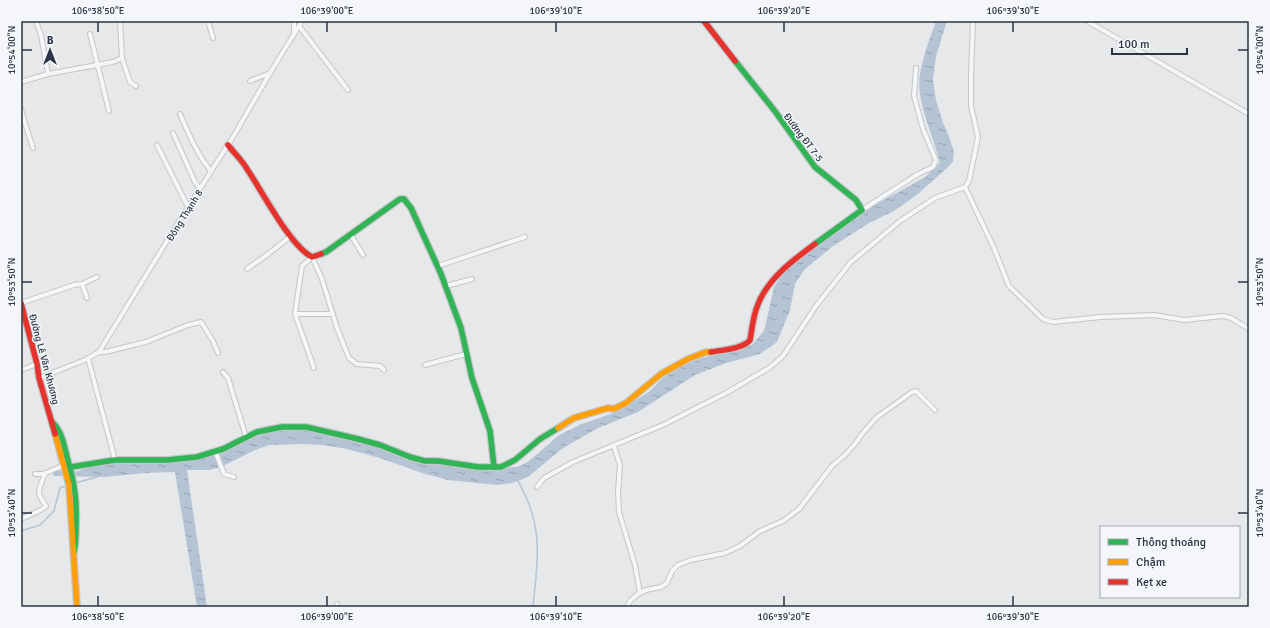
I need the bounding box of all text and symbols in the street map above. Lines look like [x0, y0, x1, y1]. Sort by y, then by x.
text: 106°38'50"E [71, 5, 125, 17]
text: 106°39'00"E [300, 5, 354, 17]
text: 106°39'10"E [529, 5, 583, 17]
text: 106°39'20"E [757, 5, 811, 17]
text: 106°39'30"E [986, 5, 1040, 17]
text: 10°54'00"N [6, 26, 18, 74]
text: 10°54'00"N [1254, 26, 1266, 74]
north arrow [30, 30, 70, 70]
scale bar [1112, 30, 1187, 56]
text: B [47, 34, 54, 47]
text: 100 m [1118, 37, 1150, 52]
street label: Đường ĐT 7-5 [781, 111, 825, 164]
street label: Đông Thạnh 8 [164, 187, 205, 244]
text: 10°53'50"N [6, 258, 18, 306]
text: 10°53'50"N [1254, 258, 1266, 306]
street label: Đường Lê Văn Khương [26, 313, 62, 406]
text: 10°53'40"N [6, 489, 18, 537]
text: 10°53'40"N [1254, 489, 1266, 537]
legend [1100, 526, 1240, 598]
text: Thông thoáng [1136, 535, 1206, 550]
text: Chậm [1136, 555, 1165, 570]
text: Kẹt xe [1136, 575, 1167, 590]
text: 106°38'50"E [71, 611, 125, 623]
text: 106°39'00"E [300, 611, 354, 623]
text: 106°39'10"E [529, 611, 583, 623]
text: 106°39'20"E [757, 611, 811, 623]
text: 106°39'30"E [986, 611, 1040, 623]

